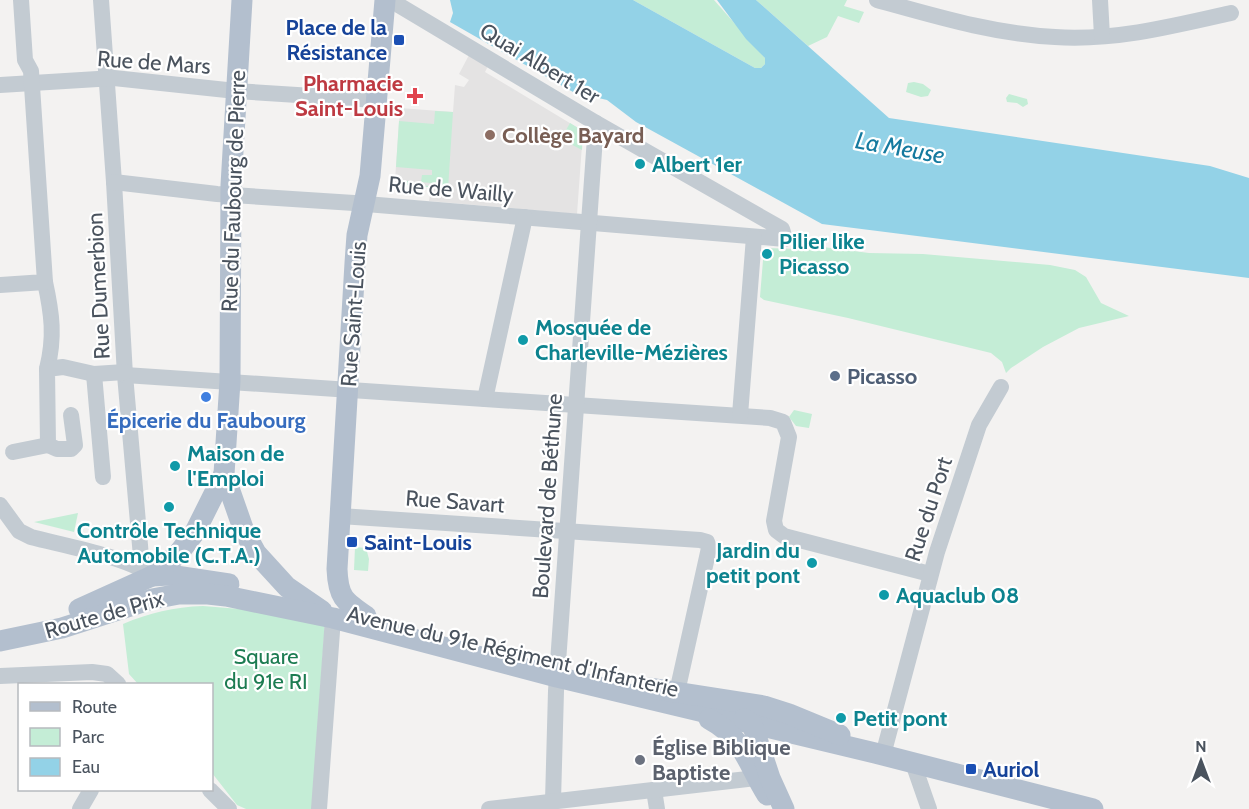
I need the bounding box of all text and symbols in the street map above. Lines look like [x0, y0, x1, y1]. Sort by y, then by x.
place label: Place de la Résistance [285, 14, 387, 66]
street label: Quai Albert 1er [475, 17, 605, 110]
marker: Place de la Résistance [392, 33, 406, 47]
street label: Rue de Mars [96, 45, 212, 80]
street label: Rue du Faubourg de Pierre [216, 70, 251, 312]
place label: Pharmacie Saint-Louis [295, 70, 403, 122]
marker: Pharmacie Saint-Louis [408, 89, 422, 103]
place label: Collège Bayard [502, 122, 644, 149]
water label: La Meuse [853, 125, 947, 170]
marker: Collège Bayard [483, 128, 497, 142]
place label: Albert 1er [652, 151, 742, 178]
marker: Albert 1er [633, 157, 647, 171]
street label: Rue de Wailly [387, 171, 515, 208]
street label: Rue Dumerbion [81, 212, 116, 360]
place label: Pilier like Picasso [779, 228, 864, 280]
street label: Rue Saint-Louis [335, 240, 372, 388]
marker: Pilier like Picasso [760, 247, 774, 261]
place label: Mosquée de Charleville-Mézières [535, 314, 728, 366]
marker: Mosquée de Charleville-Mézières [516, 333, 530, 347]
place label: Picasso [847, 363, 917, 390]
marker: Picasso [828, 369, 842, 383]
marker: Épicerie du Faubourg [199, 390, 213, 404]
street label: Boulevard de Béthune [527, 393, 568, 599]
place label: Épicerie du Faubourg [106, 407, 306, 434]
place label: Maison de l'Emploi [187, 440, 284, 492]
street label: Rue du Port [899, 453, 958, 565]
marker: Maison de l'Emploi [168, 459, 182, 473]
street label: Rue Savart [404, 485, 506, 518]
marker: Contrôle Technique Automobile (C.T.A.) [162, 500, 176, 514]
place label: Contrôle Technique Automobile (C.T.A.) [77, 517, 261, 569]
place label: Saint-Louis [364, 529, 472, 556]
marker: Saint-Louis [345, 535, 359, 549]
place label: Jardin du petit pont [706, 537, 800, 589]
marker: Jardin du petit pont [805, 556, 819, 570]
place label: Aquaclub 08 [896, 582, 1019, 609]
street label: Route de Prix [41, 584, 167, 644]
marker: Aquaclub 08 [877, 588, 891, 602]
street label: Avenue du 91e Régiment d'Infanterie [344, 600, 681, 703]
park label: Square du 91e RI [224, 643, 308, 695]
legend [18, 683, 213, 791]
text: Route [72, 696, 117, 718]
place label: Petit pont [853, 705, 948, 732]
marker: Petit pont [834, 711, 848, 725]
text: Parc [72, 726, 104, 748]
north arrow [1171, 731, 1231, 791]
place label: Église Biblique Baptiste [652, 734, 791, 786]
text: N [1195, 737, 1207, 756]
marker: Église Biblique Baptiste [633, 753, 647, 767]
text: Eau [72, 756, 100, 778]
place label: Auriol [983, 756, 1040, 783]
marker: Auriol [964, 762, 978, 776]

